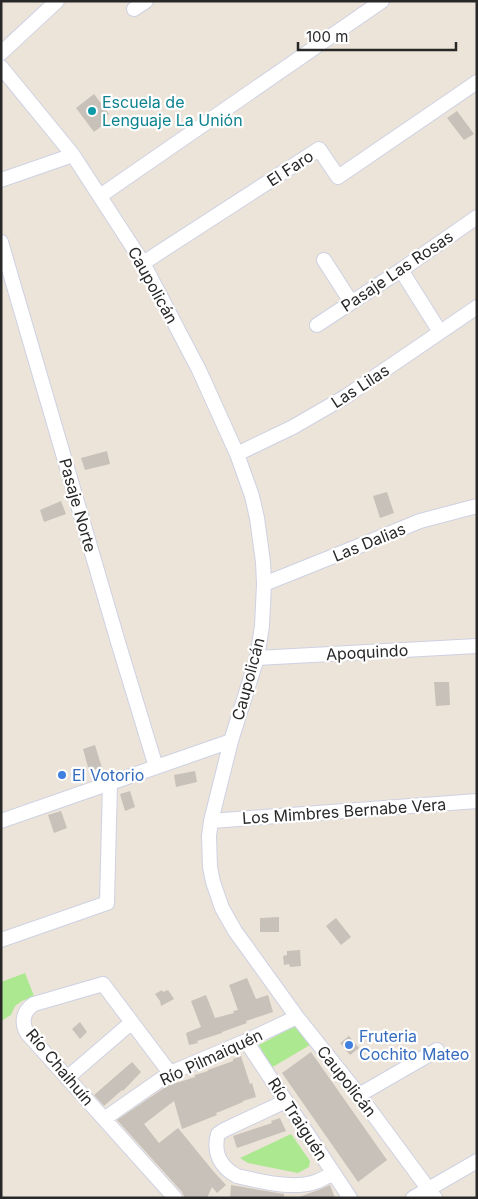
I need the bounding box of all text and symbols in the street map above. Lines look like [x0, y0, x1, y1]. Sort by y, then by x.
scale bar [298, 20, 456, 52]
text: 100 m [306, 27, 348, 46]
place label: Escuela de Lenguaje La Unión [102, 92, 243, 130]
marker: Escuela de Lenguaje La Unión [86, 105, 98, 117]
street label: El Faro [263, 146, 317, 190]
street label: Pasaje Las Rosas [337, 226, 457, 316]
street label: Caupolicán [124, 243, 182, 327]
street label: Las Lilas [327, 360, 393, 412]
street label: Pasaje Norte [55, 456, 101, 554]
street label: Las Dalias [330, 518, 408, 566]
street label: Caupolicán [227, 635, 269, 723]
street label: Apoquindo [325, 640, 409, 664]
place label: El Votorio [72, 765, 144, 785]
marker: El Votorio [56, 769, 68, 781]
street label: Los Mimbres Bernabe Vera [241, 794, 447, 828]
street label: Río Chaihuín [22, 1024, 98, 1110]
street label: Río Pilmaiquén [156, 1024, 266, 1090]
place label: Fruteria Cochito Mateo [359, 1026, 469, 1064]
marker: Fruteria Cochito Mateo [343, 1039, 355, 1051]
street label: Caupolicán [313, 1041, 381, 1121]
street label: Río Traiguén [264, 1074, 332, 1164]

